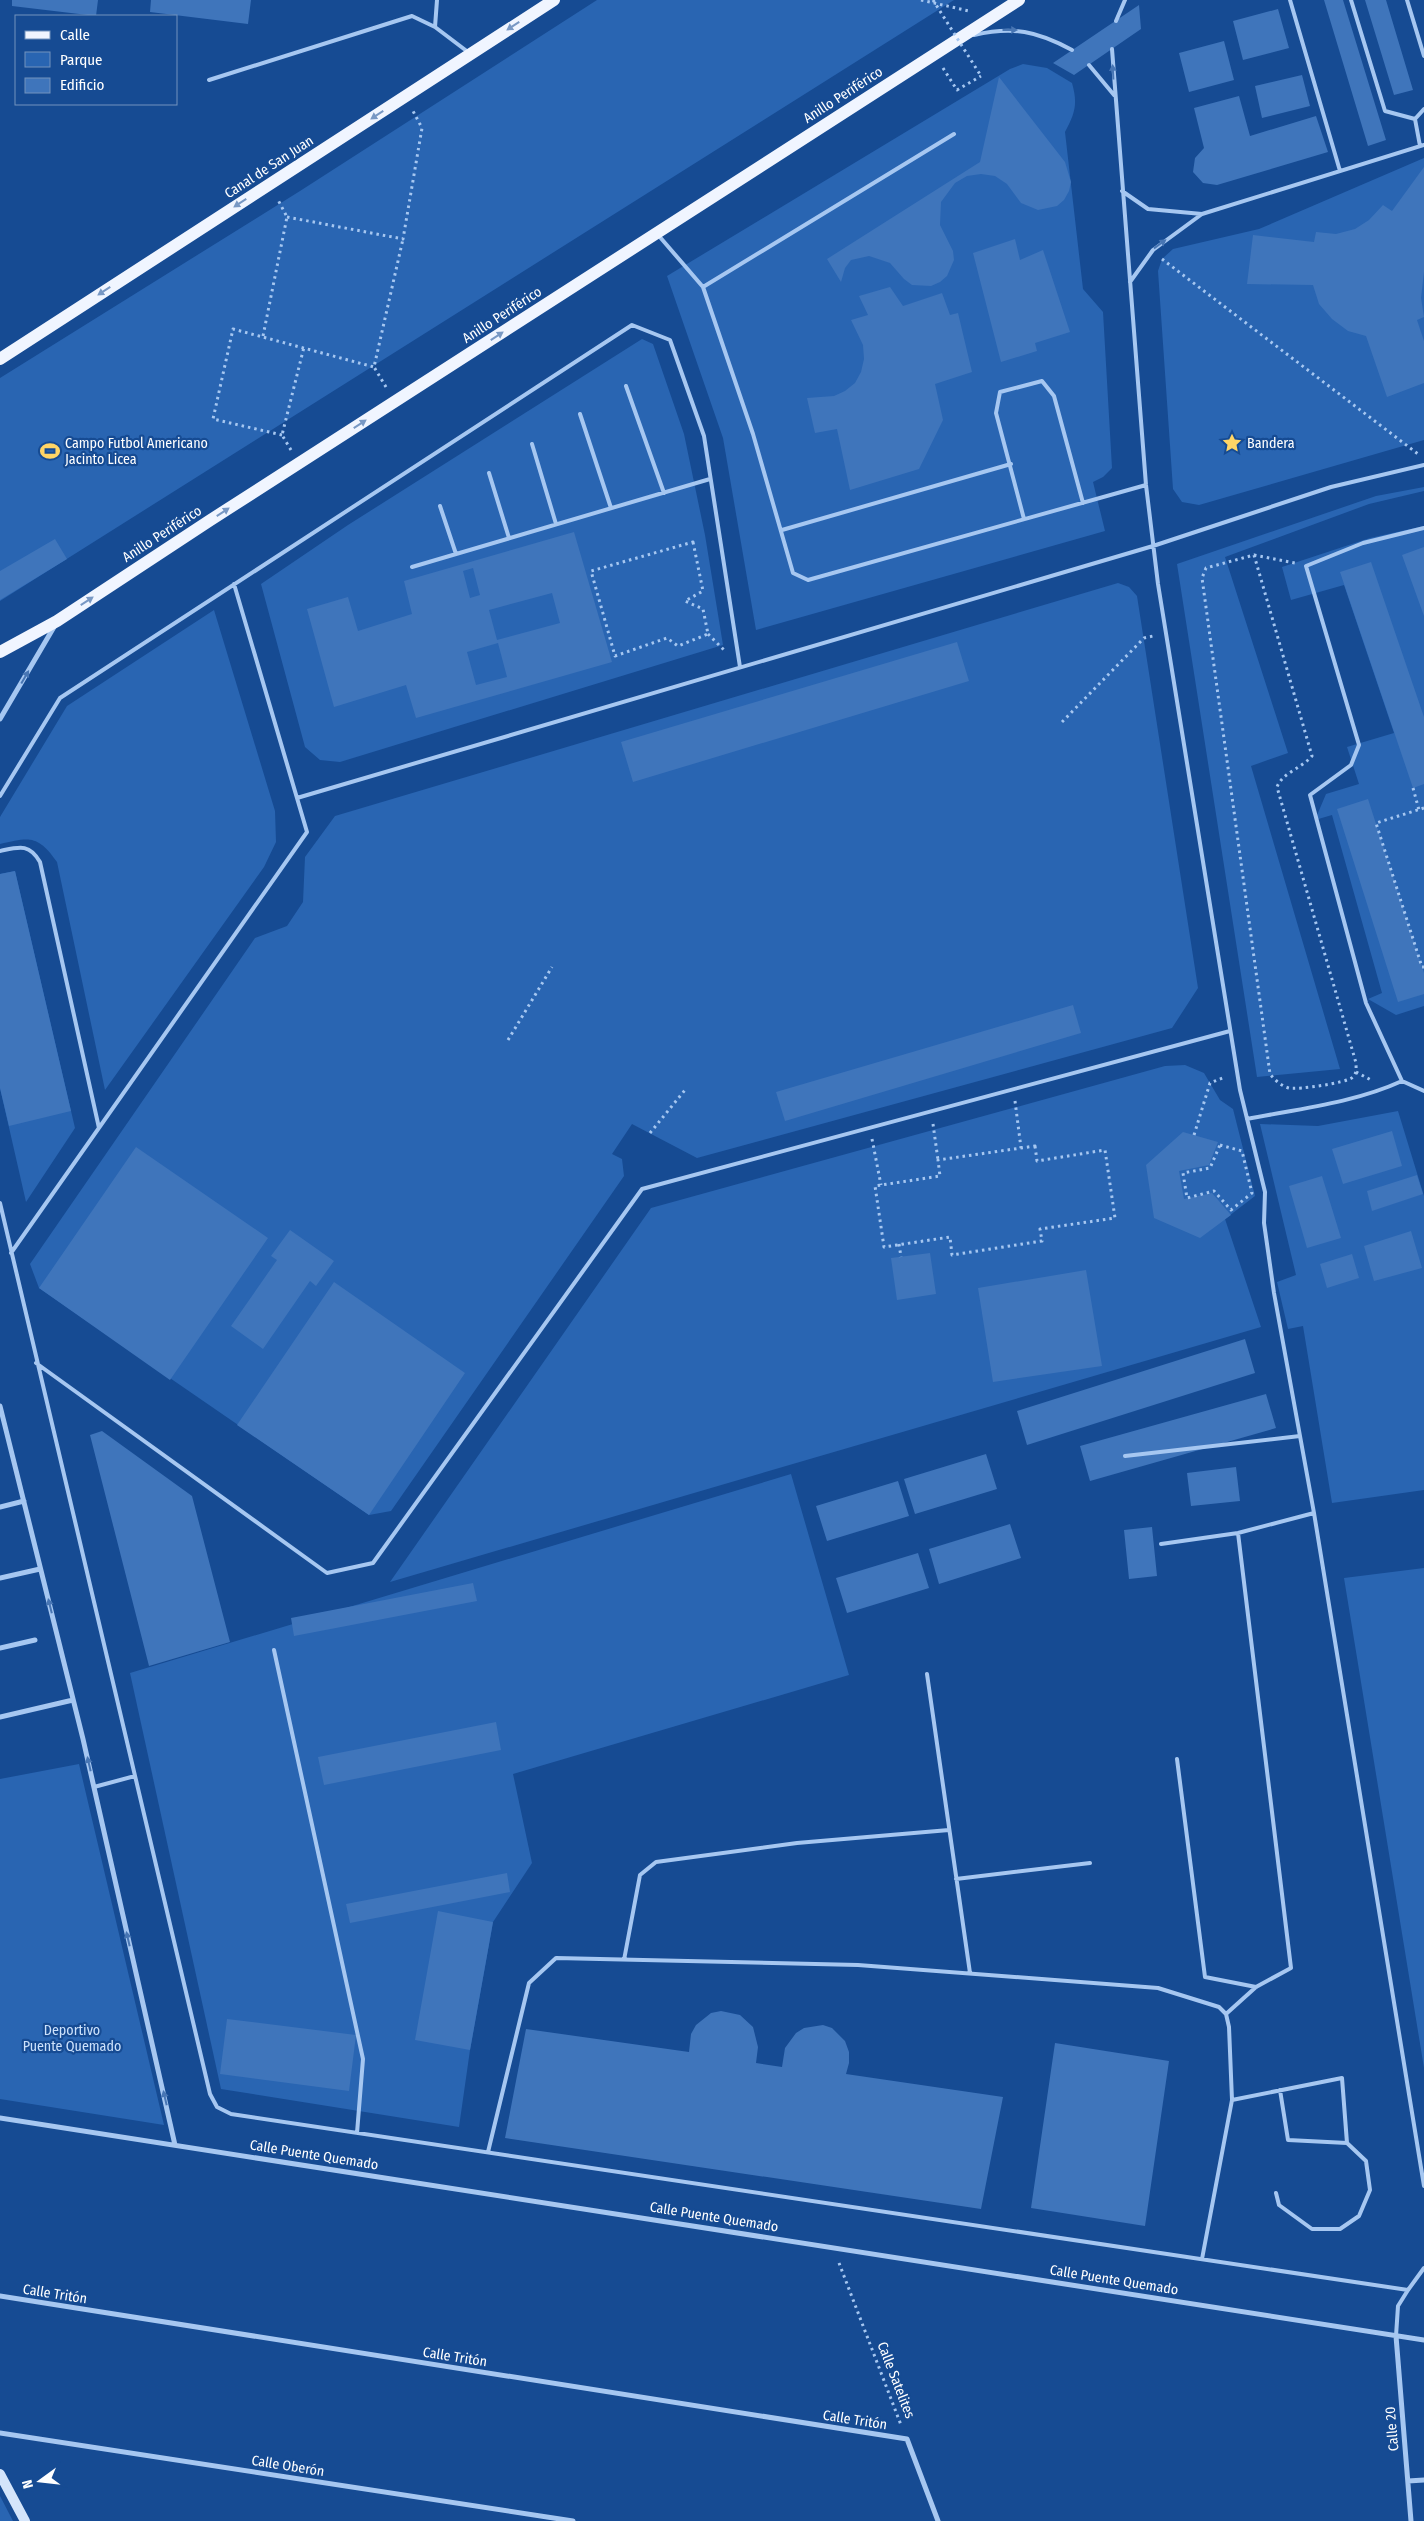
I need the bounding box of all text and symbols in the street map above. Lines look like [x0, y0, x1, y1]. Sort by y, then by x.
legend [15, 15, 178, 105]
one-way arrow [507, 22, 520, 31]
text: Calle [60, 26, 90, 44]
one-way arrow [1002, 26, 1018, 34]
text: Parque [60, 51, 103, 69]
street label: Anillo Periférico [800, 63, 886, 127]
one-way arrow [1109, 64, 1117, 80]
text: Edificio [60, 76, 105, 94]
one-way arrow [370, 110, 383, 119]
street label: Canal de San Juan [221, 132, 317, 202]
one-way arrow [234, 198, 247, 208]
one-way arrow [1153, 239, 1166, 250]
street label: Anillo Periférico [459, 283, 545, 347]
one-way arrow [97, 287, 111, 296]
one-way arrow [490, 331, 503, 341]
one-way arrow [353, 419, 366, 429]
place icon: Bandera [1221, 432, 1243, 454]
place label: Campo Futbol Americano Jacinto Licea [65, 435, 208, 468]
place label: Bandera [1247, 435, 1295, 452]
sports icon: Campo Futbol Americano Jacinto Licea [39, 440, 61, 462]
street label: Anillo Periférico [119, 502, 205, 566]
one-way arrow [216, 507, 230, 516]
one-way arrow [81, 596, 94, 606]
one-way arrow [20, 671, 29, 684]
one-way arrow [46, 1599, 54, 1614]
one-way arrow [84, 1755, 92, 1771]
one-way arrow [124, 1931, 132, 1947]
park label: Deportivo Puente Quemado [23, 2022, 121, 2055]
one-way arrow [160, 2089, 168, 2105]
street label: Calle Puente Quemado [249, 2136, 379, 2174]
street label: Calle Puente Quemado [649, 2198, 779, 2236]
street label: Calle Puente Quemado [1049, 2261, 1179, 2299]
street label: Calle Tritón [22, 2281, 88, 2307]
street label: Calle Satelites [874, 2339, 918, 2421]
street label: Calle Tritón [422, 2344, 488, 2370]
street label: Calle 20 [1382, 2406, 1402, 2452]
street label: Calle Tritón [822, 2407, 888, 2433]
street label: Calle Oberón [250, 2452, 326, 2480]
north arrow [15, 2456, 65, 2506]
text: N [19, 2478, 37, 2490]

